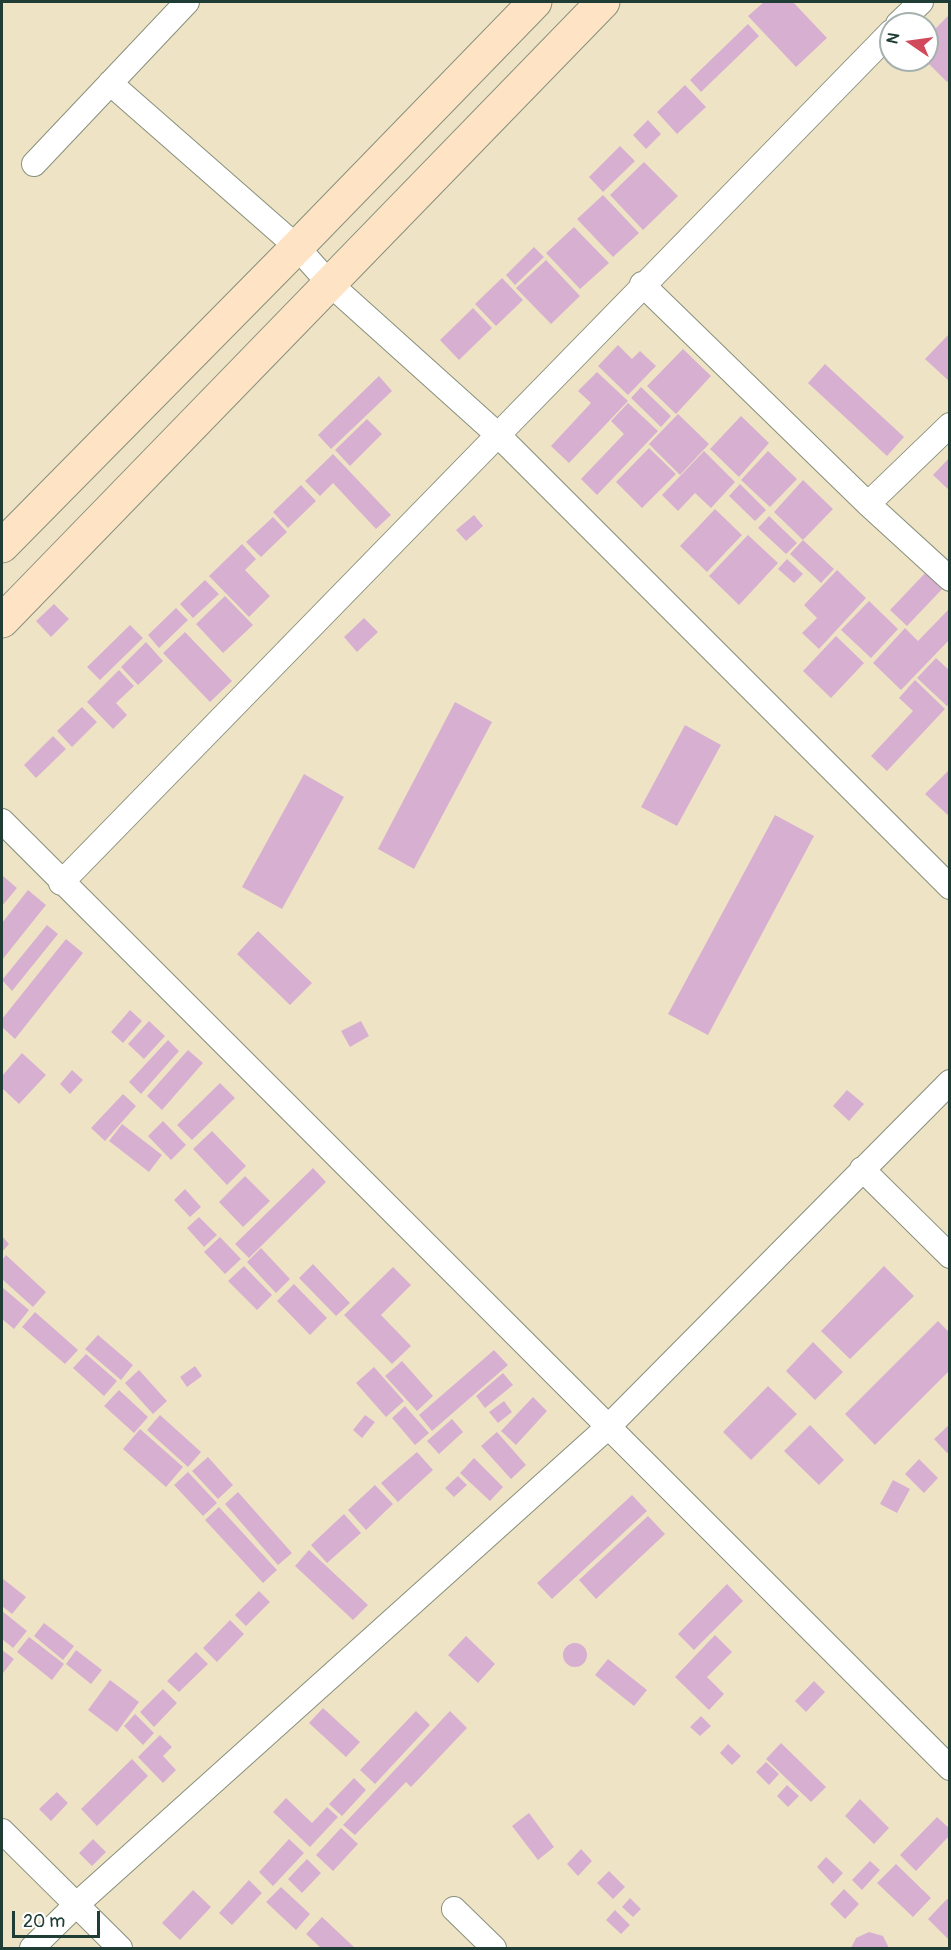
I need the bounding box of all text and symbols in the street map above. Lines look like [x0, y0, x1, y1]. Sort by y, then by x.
north arrow [879, 12, 939, 72]
text: N [882, 31, 904, 46]
scale bar [15, 1899, 104, 1937]
text: 20 m [23, 1910, 65, 1933]

